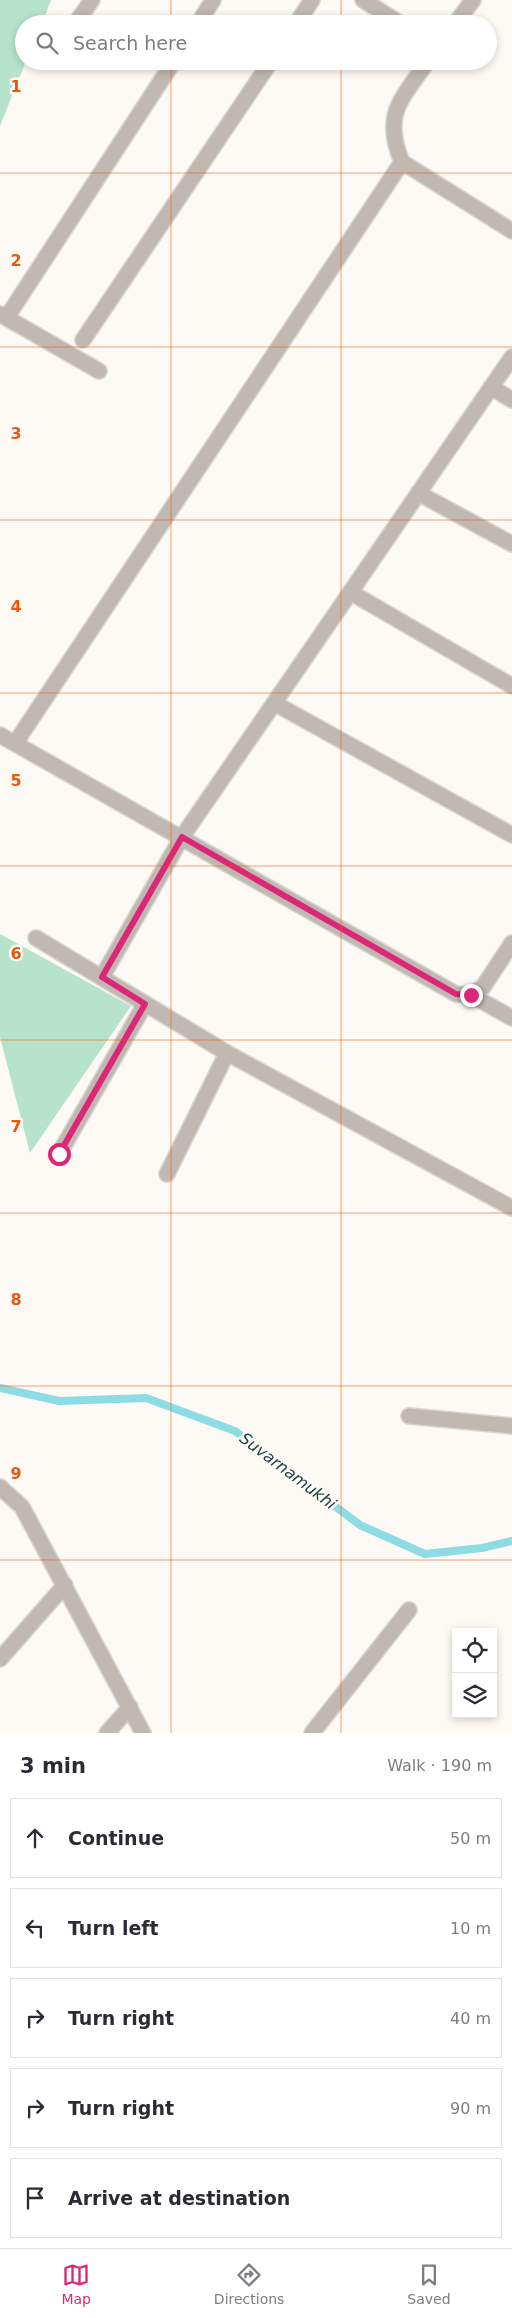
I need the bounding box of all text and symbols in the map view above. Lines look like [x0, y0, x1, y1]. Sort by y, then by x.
search box [15, 15, 497, 70]
icon: search [33, 29, 61, 57]
text: Search here [73, 32, 187, 54]
text: 1 [10, 77, 22, 96]
text: 2 [10, 251, 22, 270]
text: 3 [10, 424, 22, 443]
text: 4 [10, 597, 22, 616]
text: 5 [10, 771, 22, 790]
text: 6 [10, 944, 22, 963]
route end [460, 984, 483, 1007]
text: 7 [10, 1117, 22, 1136]
route start [48, 1143, 71, 1166]
text: 8 [10, 1290, 22, 1309]
water label: Suvarnamukhi [236, 1429, 340, 1514]
text: 9 [10, 1464, 22, 1483]
map controls [452, 1628, 497, 1718]
button: locate [452, 1628, 497, 1673]
button: layers [452, 1673, 497, 1718]
text: 3 min [20, 1754, 86, 1778]
text: Walk · 190 m [387, 1756, 492, 1775]
icon: ahead [21, 1824, 49, 1852]
text: Continue [68, 1827, 164, 1849]
text: 50 m [450, 1829, 491, 1848]
icon: left [21, 1914, 49, 1942]
text: Turn left [68, 1917, 159, 1939]
text: 10 m [450, 1919, 491, 1938]
icon: right [21, 2004, 49, 2032]
text: Turn right [68, 2007, 174, 2029]
text: 40 m [450, 2009, 491, 2028]
icon: right [21, 2094, 49, 2122]
text: Turn right [68, 2097, 174, 2119]
text: 90 m [450, 2099, 491, 2118]
icon: arrive [21, 2184, 49, 2212]
text: Arrive at destination [68, 2187, 290, 2209]
tab: Map [61, 2261, 91, 2307]
tab: Directions [214, 2261, 284, 2307]
tab: Saved [407, 2261, 451, 2307]

